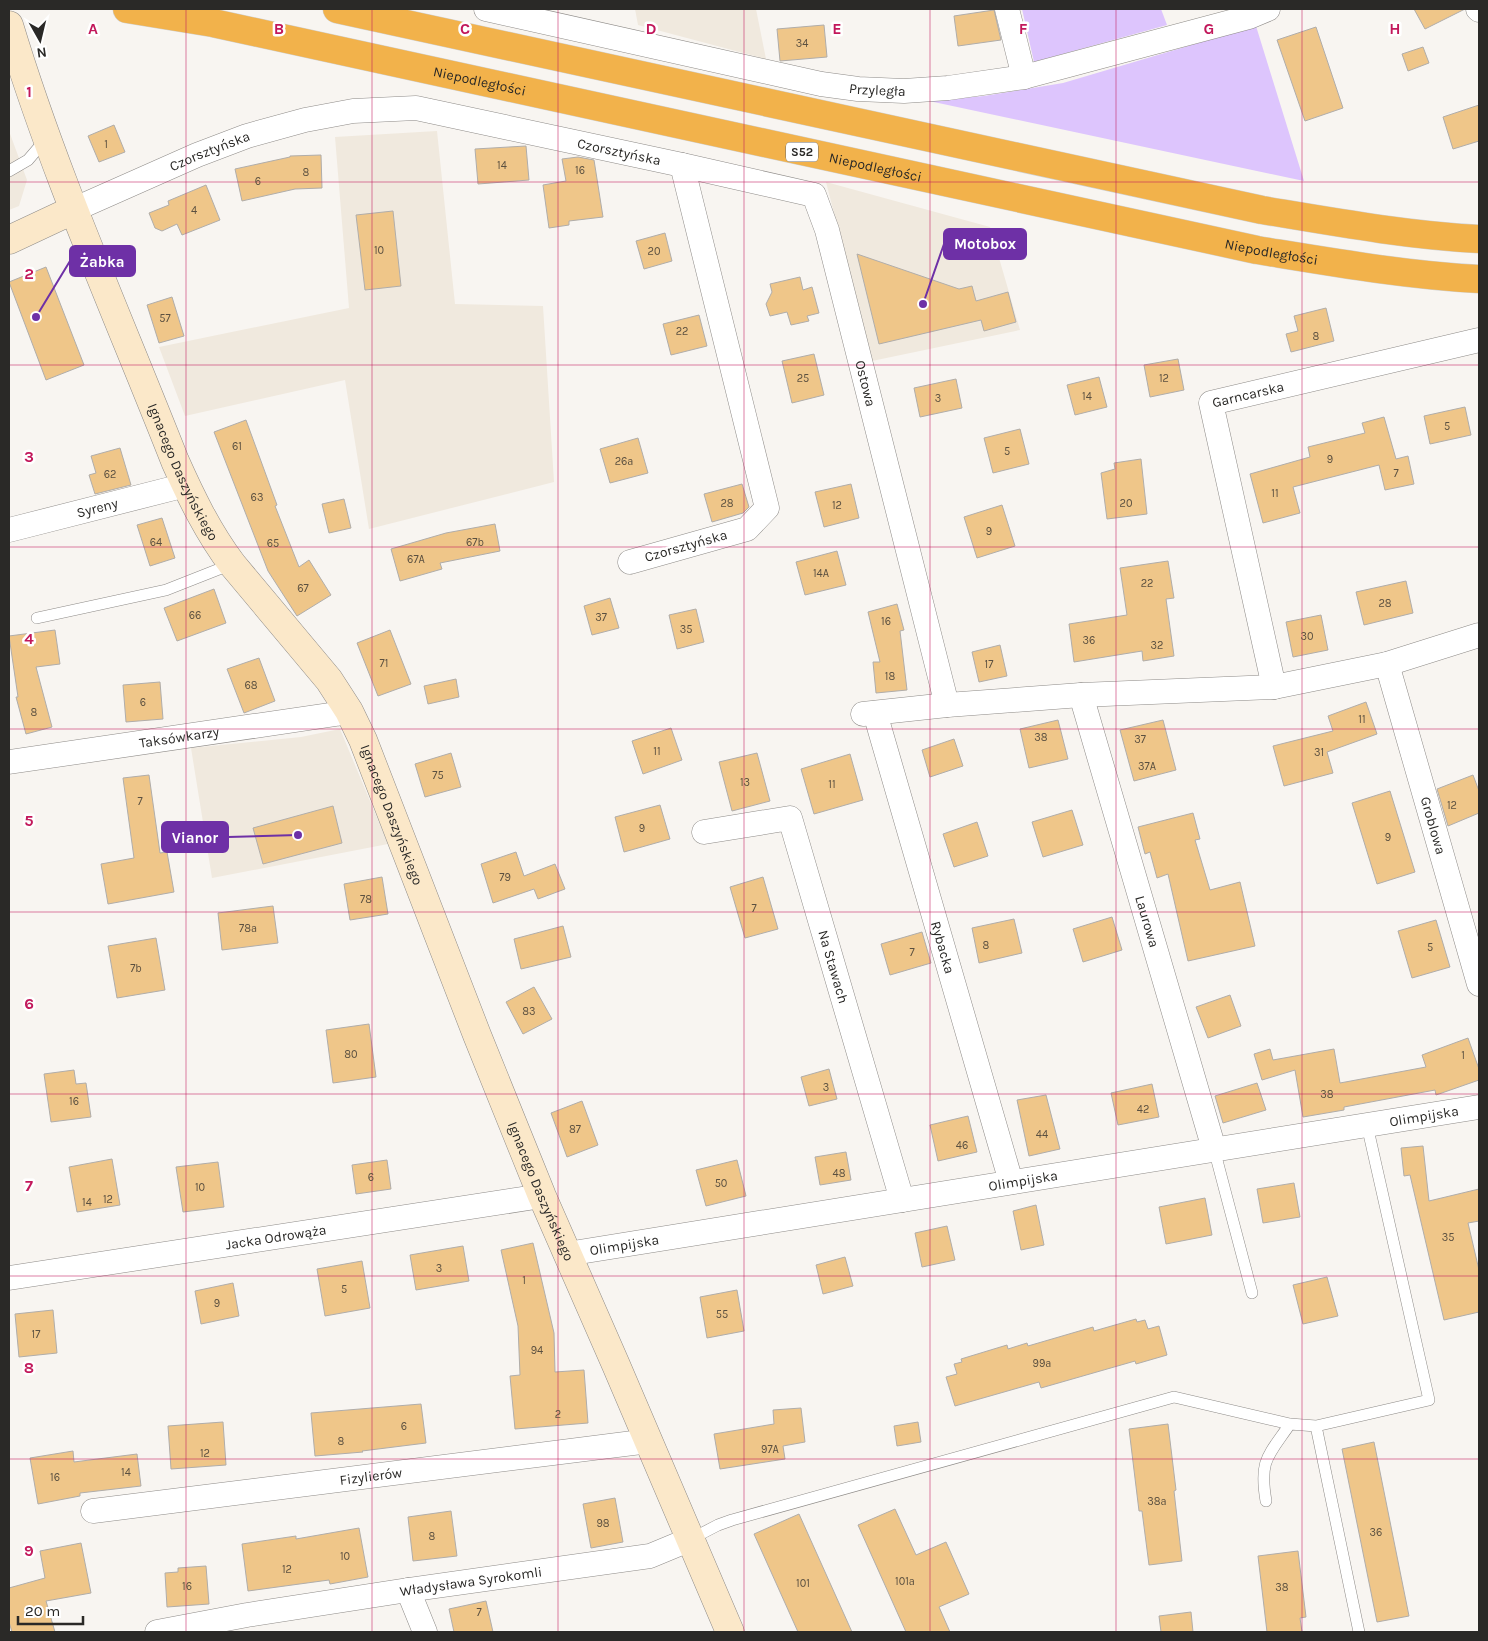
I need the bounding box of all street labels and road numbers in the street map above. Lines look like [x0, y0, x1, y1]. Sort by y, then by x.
street label: Niepodległości [432, 63, 528, 99]
street label: Przyległa [848, 79, 906, 100]
street label: Czorsztyńska [167, 127, 252, 175]
street label: Czorsztyńska [576, 134, 663, 169]
road number: S52 [786, 142, 818, 162]
street label: Niepodległości [827, 149, 923, 185]
street label: Niepodległości [1223, 235, 1319, 268]
street label: Ostowa [852, 359, 880, 408]
street label: Garncarska [1210, 378, 1286, 411]
street label: Ignacego Daszyńskiego [144, 401, 222, 544]
street label: Syreny [75, 494, 120, 521]
street label: Czorsztyńska [643, 526, 729, 566]
street label: Taksówkarzy [138, 723, 221, 751]
street label: Ignacego Daszyńskiego [357, 742, 427, 887]
street label: Groblowa [1417, 795, 1450, 856]
street label: Laurowa [1132, 893, 1163, 949]
street label: Rybacka [927, 919, 959, 976]
street label: Na Stawach [815, 928, 852, 1005]
street label: Olimpijska [1388, 1102, 1460, 1130]
street label: Ignacego Daszyńskiego [504, 1119, 578, 1263]
street label: Olimpijska [987, 1167, 1059, 1194]
street label: Jacka Odrowąża [224, 1221, 327, 1253]
street label: Olimpijska [588, 1231, 660, 1259]
street label: Fizylierów [339, 1464, 403, 1488]
street label: Władysława Syrokomli [398, 1563, 543, 1600]

